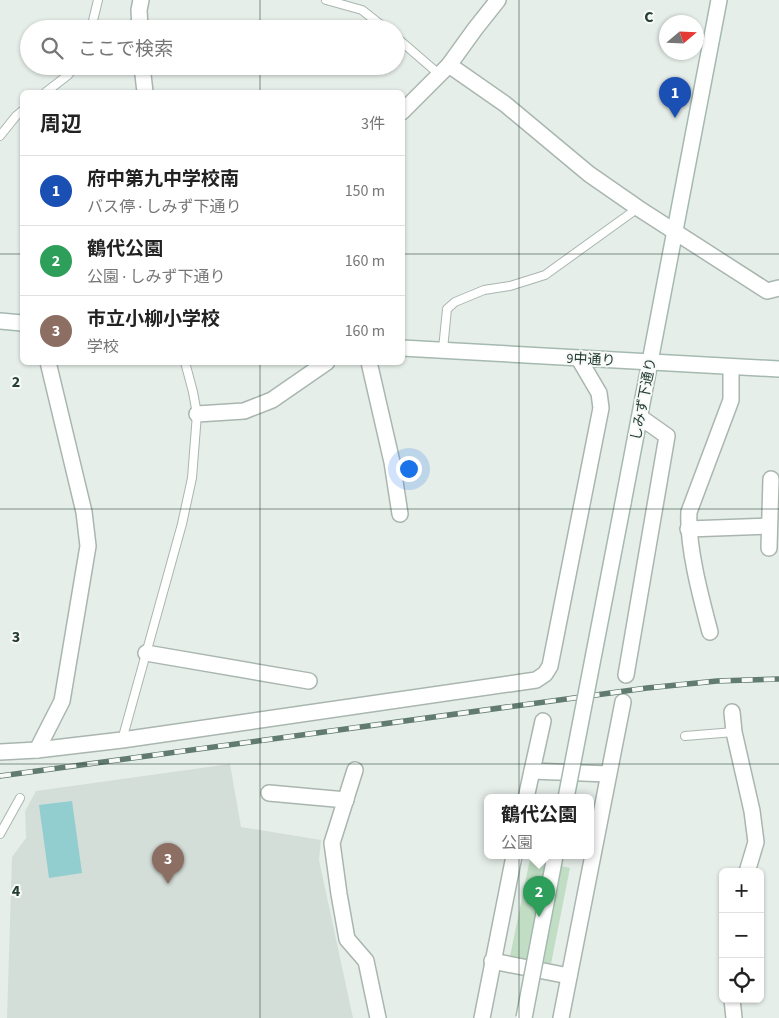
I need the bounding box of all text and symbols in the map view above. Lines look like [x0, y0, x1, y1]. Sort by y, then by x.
text: C [644, 6, 654, 28]
north arrow [659, 15, 704, 60]
search box [20, 20, 405, 75]
icon: search [38, 34, 66, 62]
text: ここで検索 [78, 36, 173, 63]
pin: 1 [659, 77, 691, 118]
text: 周辺 [40, 109, 82, 139]
text: 3件 [361, 113, 385, 135]
text: 府中第九中学校南 [87, 166, 239, 193]
text: 1 [52, 180, 60, 202]
text: 150 m [345, 180, 385, 202]
text: バス停 · しみず下通り [87, 196, 241, 218]
text: 鶴代公園 [87, 236, 163, 263]
text: 2 [52, 250, 60, 272]
text: 160 m [345, 250, 385, 272]
text: 公園 · しみず下通り [87, 266, 225, 288]
text: 市立小柳小学校 [87, 306, 220, 333]
text: 3 [52, 320, 60, 342]
text: 160 m [345, 320, 385, 342]
text: 学校 [87, 336, 119, 358]
street label: 9中通り [566, 349, 616, 371]
street label: しみず下通り [626, 356, 662, 442]
text: 2 [12, 371, 20, 393]
your location [396, 456, 422, 482]
text: 3 [12, 626, 20, 648]
popup [484, 794, 594, 859]
text: 鶴代公園 [501, 802, 577, 829]
text: 公園 [501, 832, 533, 854]
pin: 3 [152, 843, 184, 884]
map controls [719, 868, 764, 1003]
button: + [719, 868, 764, 913]
pin: 2 [523, 876, 555, 917]
text: 4 [12, 880, 21, 902]
button: − [719, 913, 764, 958]
button: locate [719, 958, 764, 1003]

